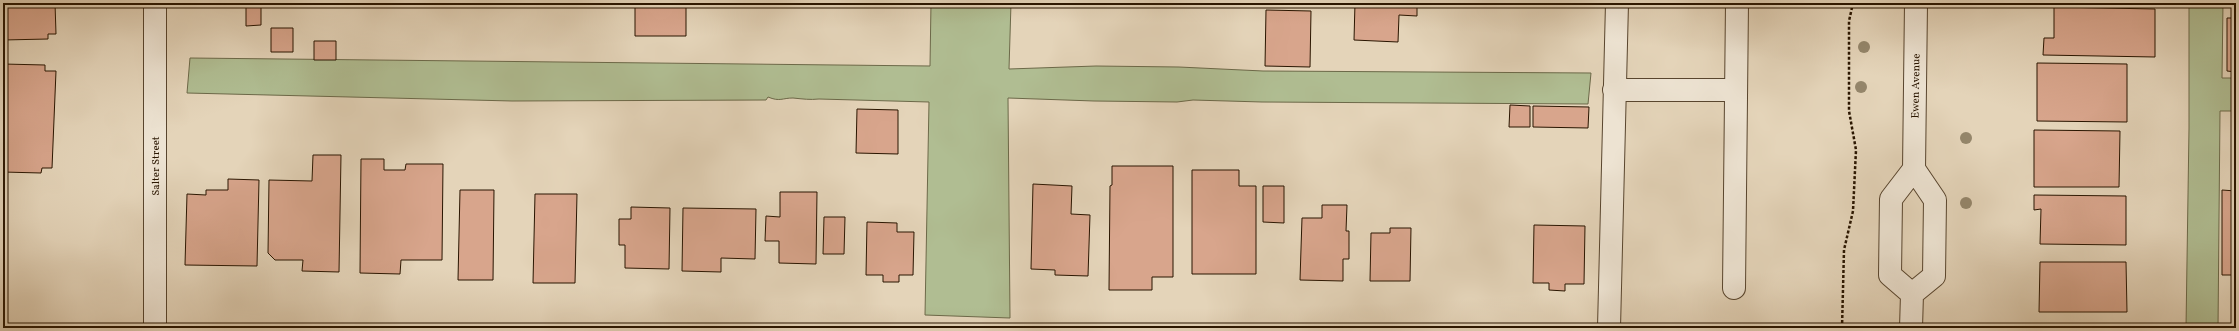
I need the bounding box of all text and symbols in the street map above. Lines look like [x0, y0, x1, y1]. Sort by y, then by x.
street label: Ewen Avenue [1908, 53, 1925, 119]
street label: Salter Street [149, 136, 164, 196]

